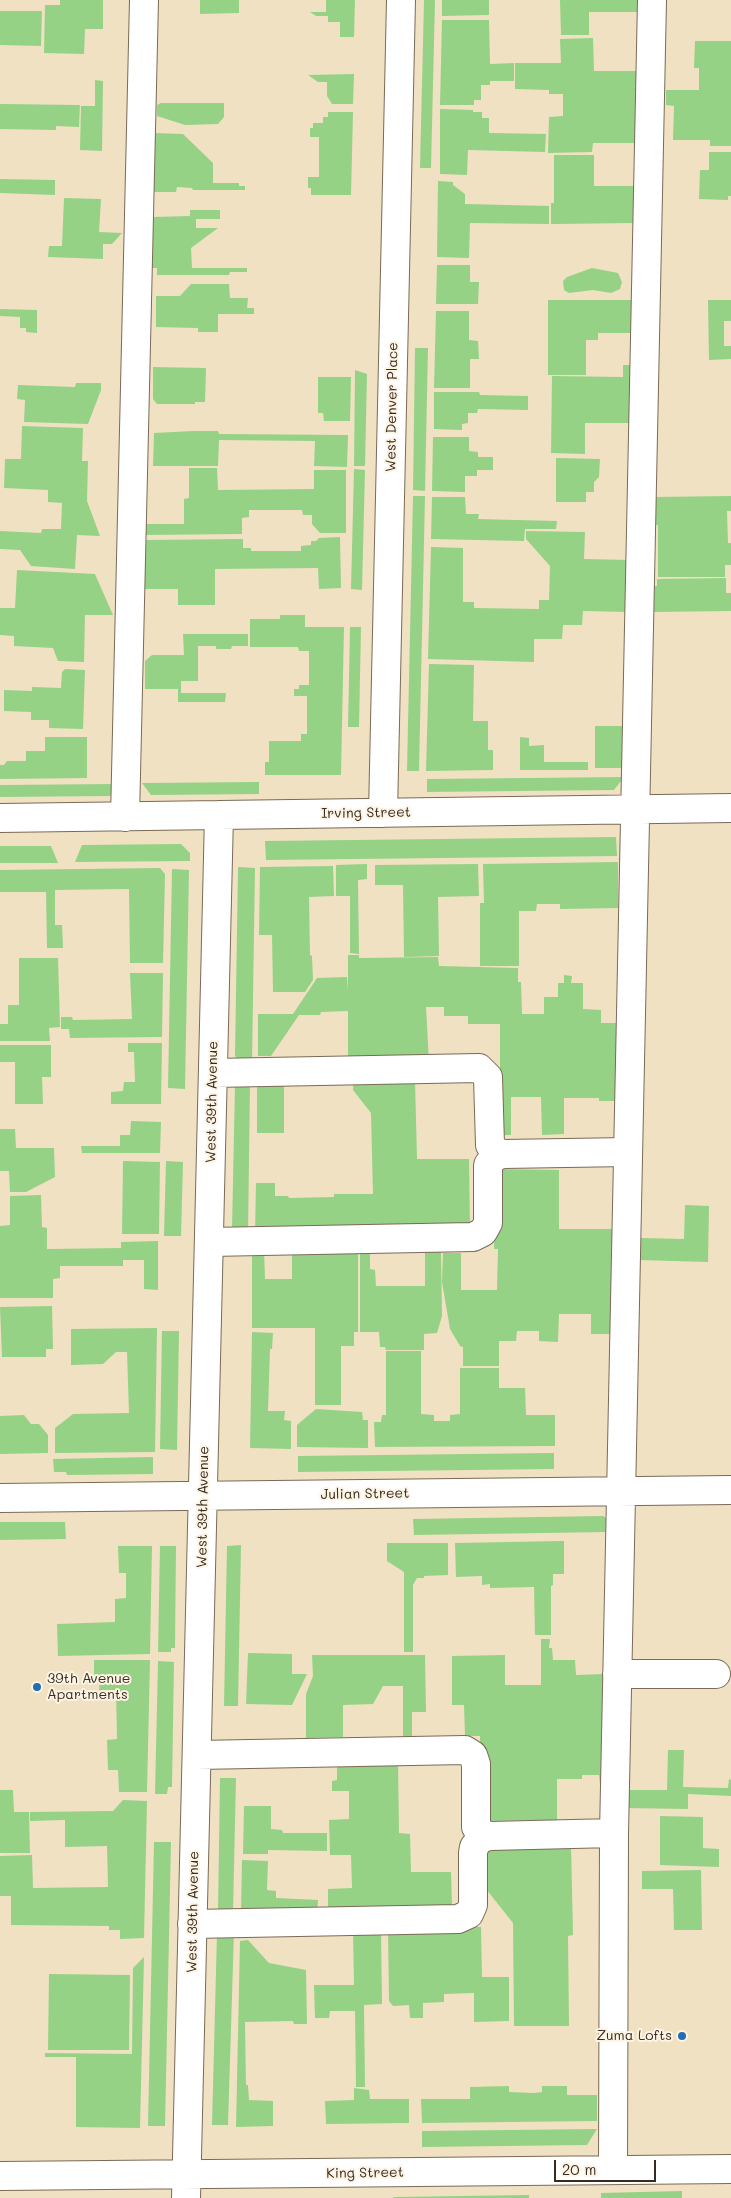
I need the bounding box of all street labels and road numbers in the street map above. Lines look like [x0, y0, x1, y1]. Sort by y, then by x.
street label: West Denver Place [382, 342, 402, 472]
street label: Irving Street [321, 804, 411, 822]
street label: West 39th Avenue [203, 1041, 221, 1163]
street label: West 39th Avenue [194, 1446, 212, 1568]
street label: Julian Street [321, 1485, 409, 1503]
street label: West 39th Avenue [184, 1851, 202, 1973]
street label: King Street [326, 2164, 404, 2182]

